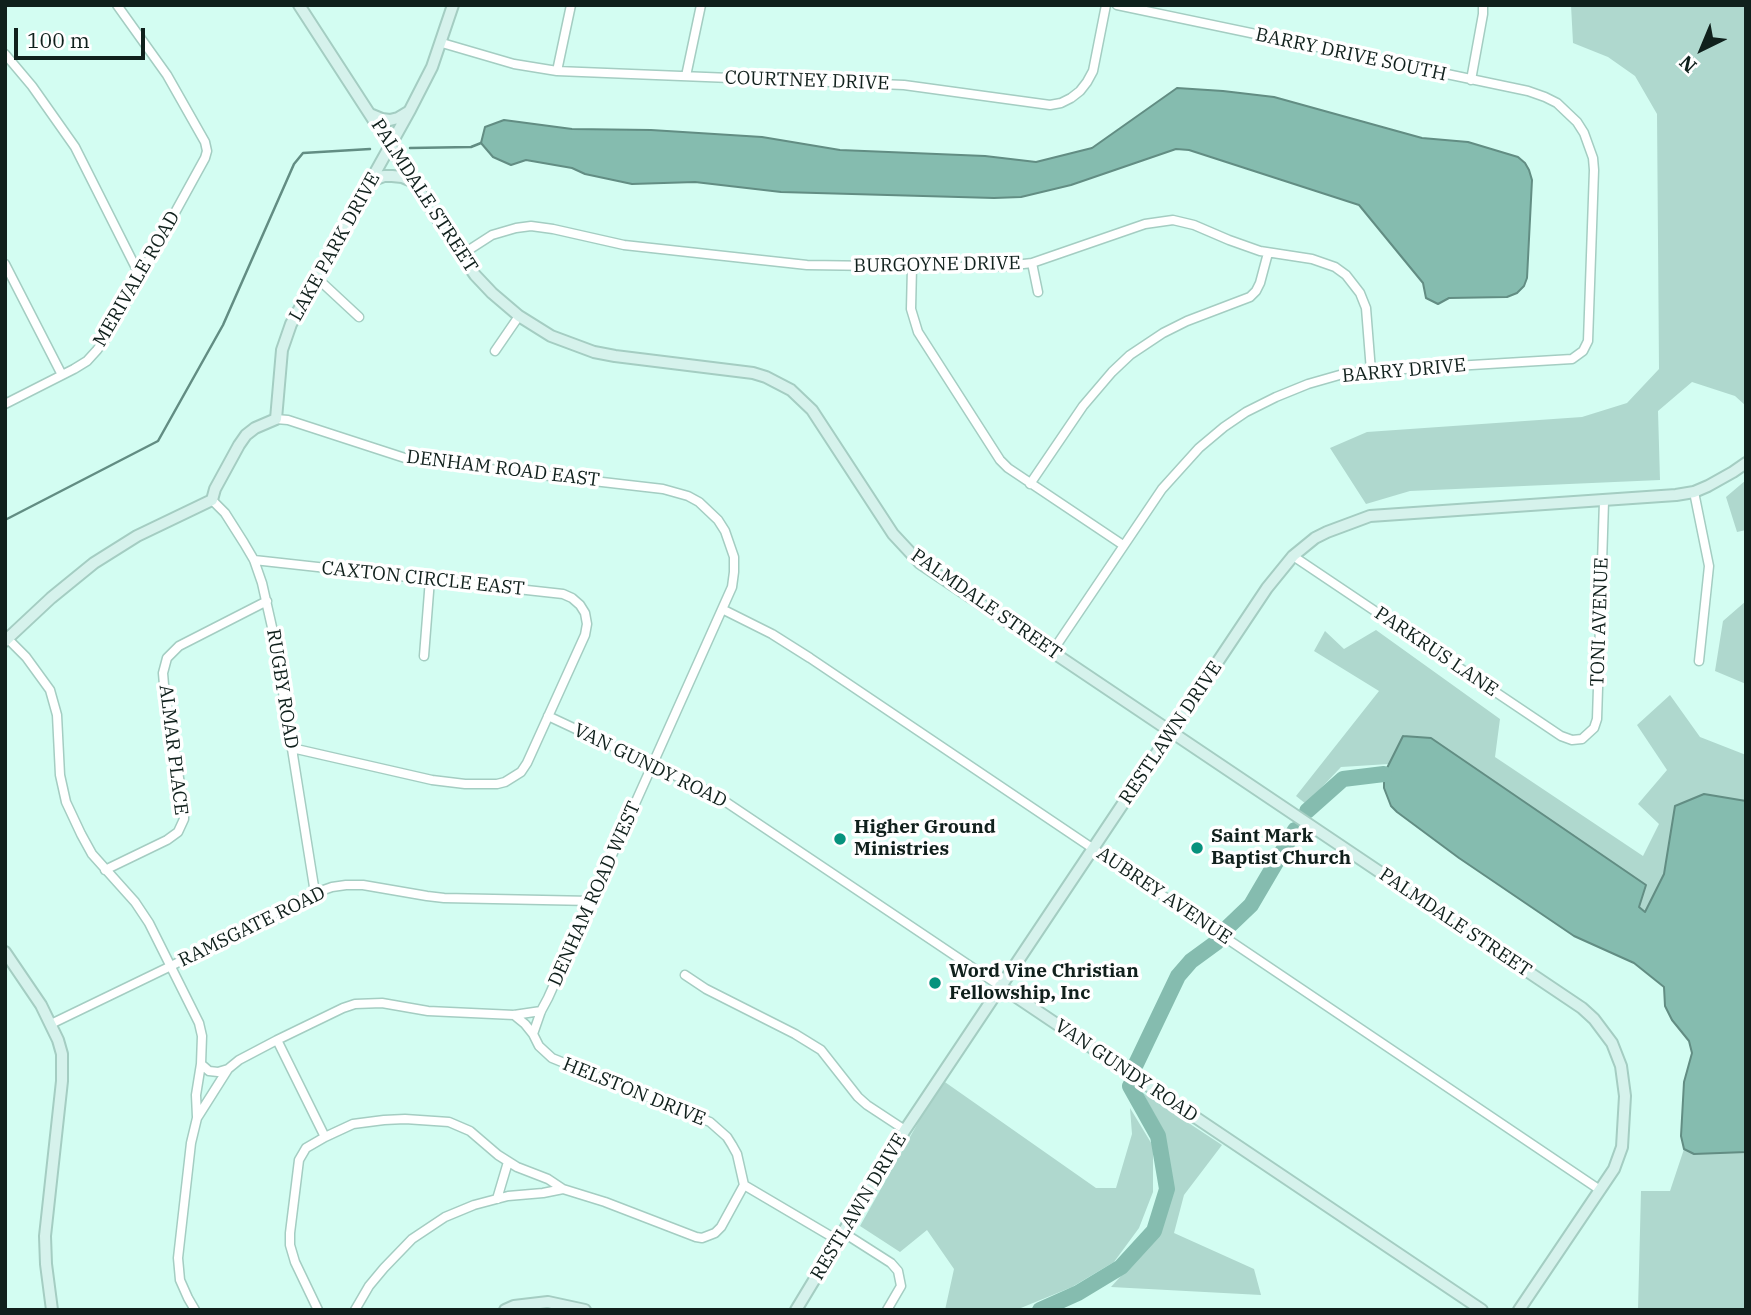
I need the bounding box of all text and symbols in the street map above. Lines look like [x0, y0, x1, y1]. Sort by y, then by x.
scale bar [18, 14, 149, 58]
north arrow [1667, 14, 1737, 84]
street label: BARRY DRIVE SOUTH [1253, 24, 1449, 86]
text: 100 m [27, 26, 90, 54]
text: N [1674, 50, 1701, 78]
street label: COURTNEY DRIVE [724, 67, 890, 95]
street label: PALMDALE STREET [366, 115, 482, 277]
street label: LAKE PARK DRIVE [285, 169, 385, 325]
street label: MERIVALE ROAD [89, 207, 185, 351]
street label: BURGOYNE DRIVE [853, 252, 1021, 278]
street label: BARRY DRIVE [1341, 354, 1467, 388]
street label: DENHAM ROAD EAST [405, 446, 601, 492]
street label: PALMDALE STREET [906, 544, 1066, 666]
street label: CAXTON CIRCLE EAST [320, 557, 526, 601]
street label: TONI AVENUE [1586, 557, 1614, 687]
street label: PARKRUS LANE [1370, 602, 1502, 702]
street label: RUGBY ROAD [261, 627, 303, 751]
street label: RESTLAWN DRIVE [1115, 657, 1227, 809]
street label: ALMAR PLACE [154, 683, 192, 817]
street label: VAN GUNDY ROAD [570, 719, 730, 813]
street label: DENHAM ROAD WEST [544, 798, 646, 990]
place label: Higher Ground Ministries [854, 817, 996, 861]
place label: Saint Mark Baptist Church [1211, 826, 1351, 870]
marker: Higher Ground Ministries [832, 831, 848, 847]
marker: Saint Mark Baptist Church [1189, 840, 1205, 856]
street label: AUBREY AVENUE [1092, 842, 1236, 950]
street label: PALMDALE STREET [1375, 864, 1535, 982]
street label: RAMSGATE ROAD [175, 882, 329, 972]
place label: Word Vine Christian Fellowship, Inc [949, 961, 1139, 1005]
marker: Word Vine Christian Fellowship, Inc [927, 975, 943, 991]
street label: VAN GUNDY ROAD [1050, 1015, 1202, 1127]
street label: HELSTON DRIVE [559, 1053, 709, 1131]
street label: RESTLAWN DRIVE [806, 1129, 912, 1285]

